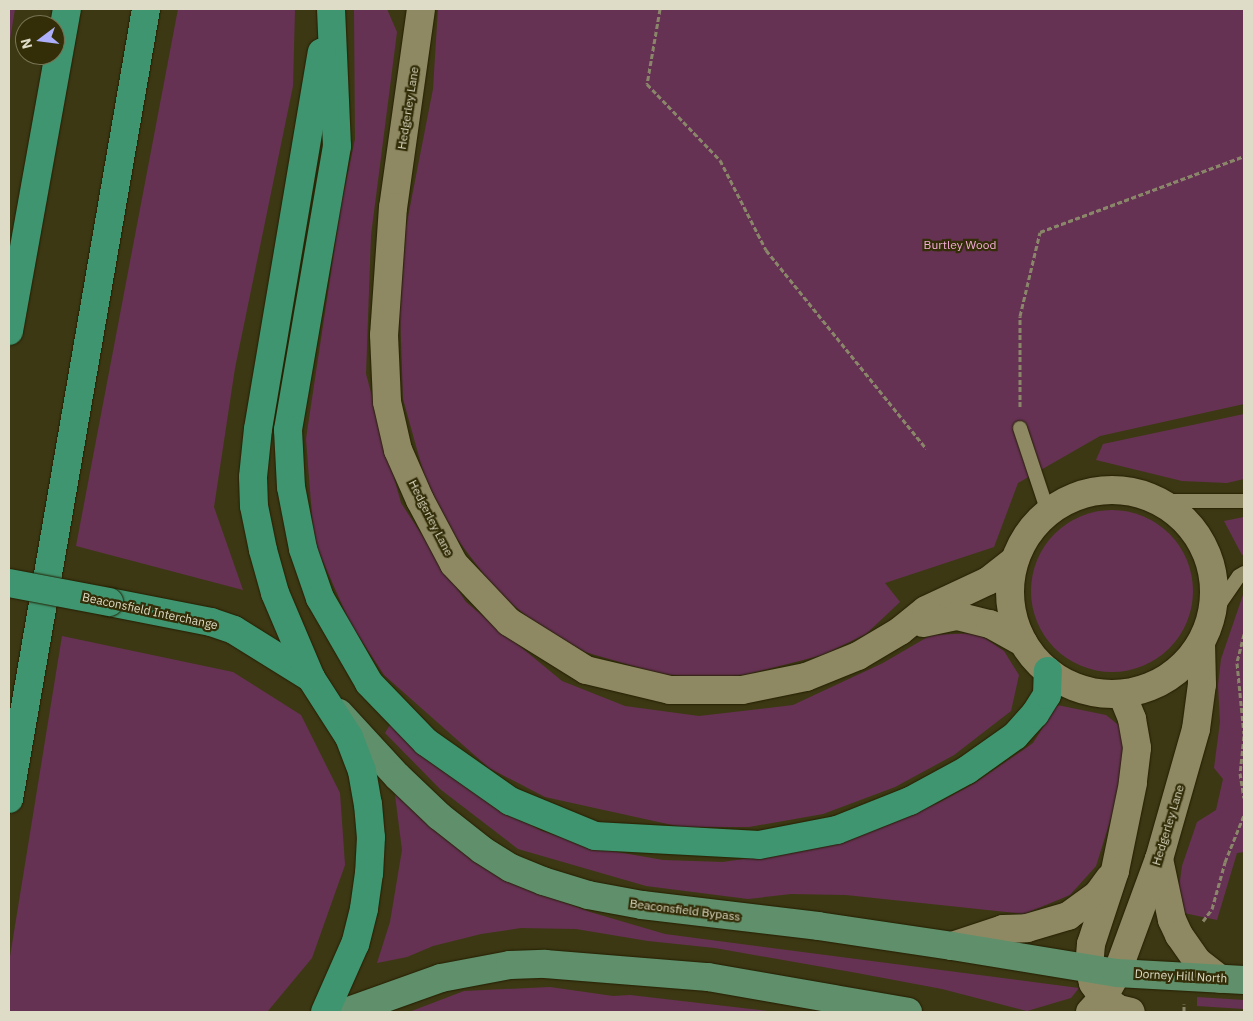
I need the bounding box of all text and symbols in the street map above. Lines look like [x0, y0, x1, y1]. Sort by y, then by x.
north arrow [15, 15, 65, 65]
text: N [16, 36, 36, 51]
street label: Hedgerley Lane [394, 66, 422, 150]
park label: Burtley Wood [924, 238, 996, 252]
street label: Hedgerley Lane [406, 477, 456, 559]
street label: Beaconsfield Interchange [81, 590, 219, 632]
street label: Hedgerley Lane [1149, 783, 1187, 867]
street label: Beaconsfield Bypass [629, 896, 741, 924]
street label: Dorney Hill North [1134, 966, 1228, 986]

